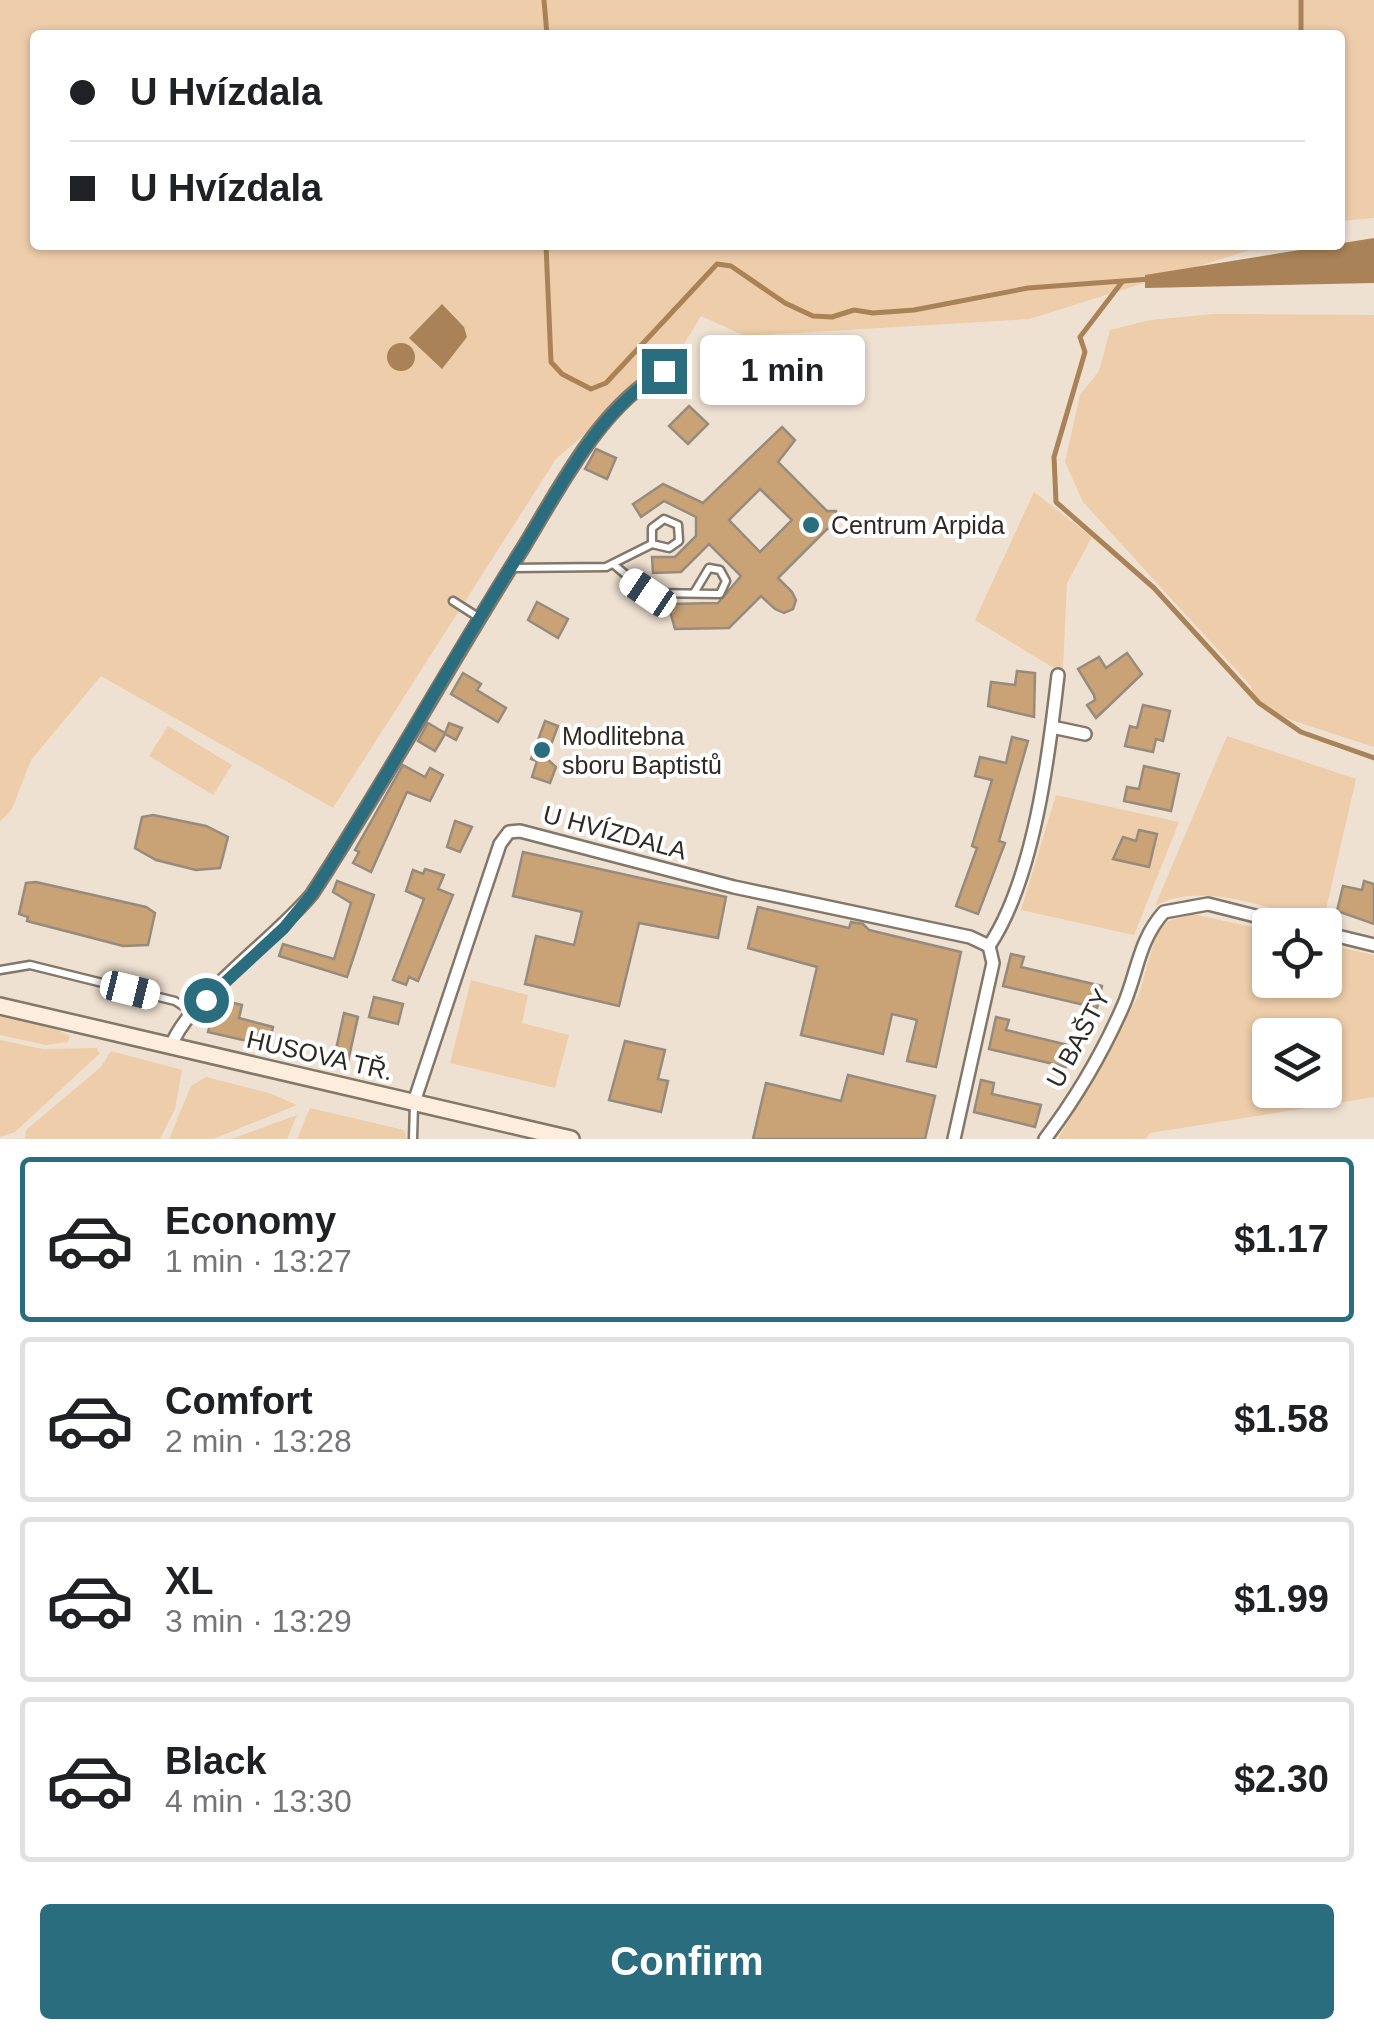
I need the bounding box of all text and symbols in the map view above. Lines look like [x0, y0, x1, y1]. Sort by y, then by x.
text: U Hvízdala [130, 71, 322, 113]
text: U Hvízdala [130, 167, 322, 209]
callout: 1 min [699, 336, 864, 406]
route end [642, 349, 687, 394]
text: 1 min [741, 352, 824, 388]
place label: Centrum Arpida [831, 511, 1005, 539]
marker: Centrum Arpida [800, 514, 822, 536]
car [615, 564, 681, 622]
place label: Modlitebna sboru Baptistů [562, 722, 722, 779]
marker: Modlitebna sboru Baptistů [531, 739, 553, 761]
street label: U HVÍZDALA [540, 799, 690, 865]
map controls [1252, 908, 1342, 1108]
button: locate [1252, 908, 1342, 998]
car [97, 968, 163, 1012]
route start [184, 978, 229, 1023]
street label: U BAŠTY [1041, 984, 1116, 1092]
button: layers [1252, 1018, 1342, 1108]
street label: HUSOVA TŘ. [244, 1025, 396, 1085]
icon: car [45, 1195, 135, 1285]
text: Economy [165, 1200, 336, 1242]
text: $1.17 [1234, 1218, 1329, 1260]
text: 1 min · 13:27 [165, 1243, 352, 1279]
icon: car [45, 1375, 135, 1465]
text: Comfort [165, 1380, 313, 1422]
text: $1.58 [1234, 1398, 1329, 1440]
text: 2 min · 13:28 [165, 1423, 352, 1459]
icon: car [45, 1555, 135, 1645]
text: XL [165, 1560, 214, 1602]
text: $1.99 [1234, 1578, 1329, 1620]
text: 3 min · 13:29 [165, 1603, 352, 1639]
icon: car [45, 1735, 135, 1825]
text: Black [165, 1740, 266, 1782]
text: $2.30 [1234, 1758, 1329, 1800]
text: 4 min · 13:30 [165, 1783, 352, 1819]
button: Confirm [40, 1904, 1334, 2019]

